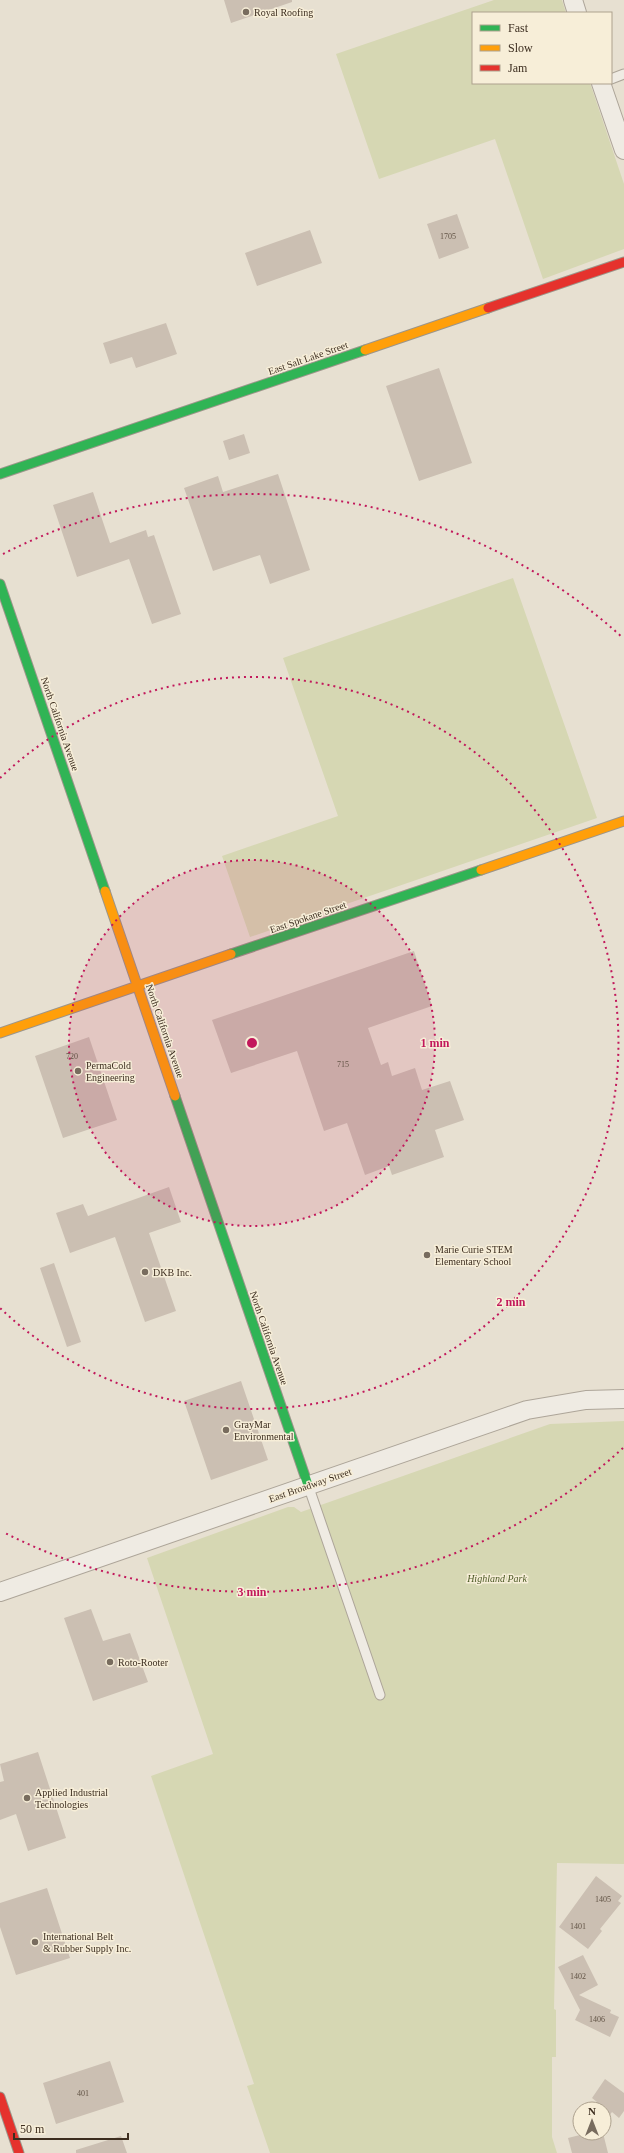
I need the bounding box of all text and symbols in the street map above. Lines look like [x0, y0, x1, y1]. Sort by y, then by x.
marker: Royal Roofing [241, 7, 251, 17]
place label: Royal Roofing [254, 7, 313, 18]
legend [472, 12, 612, 84]
text: Fast [508, 21, 529, 35]
text: Slow [508, 41, 533, 55]
text: Jam [508, 61, 528, 75]
house number: 1705 [440, 232, 456, 241]
street label: East Salt Lake Street [267, 339, 350, 377]
street label: North California Avenue [39, 676, 81, 773]
street label: East Spokane Street [268, 899, 348, 935]
street label: North California Avenue [144, 983, 186, 1080]
centre of rings [245, 1036, 259, 1050]
text: 1 min [420, 1036, 450, 1050]
house number: 720 [66, 1052, 78, 1061]
place label: PermaCold Engineering [86, 1060, 135, 1083]
house number: 715 [337, 1060, 349, 1069]
marker: PermaCold Engineering [73, 1066, 83, 1076]
place label: Marie Curie STEM Elementary School [435, 1244, 513, 1267]
marker: Marie Curie STEM Elementary School [422, 1250, 432, 1260]
marker: DKB Inc. [140, 1267, 150, 1277]
place label: DKB Inc. [153, 1267, 192, 1278]
street label: North California Avenue [248, 1290, 290, 1387]
text: 2 min [496, 1295, 526, 1309]
place label: GrayMar Environmental [234, 1419, 294, 1442]
marker: GrayMar Environmental [221, 1425, 231, 1435]
street label: East Broadway Street [267, 1466, 353, 1504]
park label: Highland Park [466, 1573, 527, 1584]
text: 3 min [237, 1585, 267, 1599]
marker: Roto-Rooter [105, 1657, 115, 1667]
place label: Roto-Rooter [118, 1657, 169, 1668]
place label: Applied Industrial Technologies [35, 1787, 108, 1810]
marker: Applied Industrial Technologies [22, 1793, 32, 1803]
house number: 1405 [595, 1895, 611, 1904]
house number: 1401 [570, 1922, 586, 1931]
place label: International Belt & Rubber Supply Inc. [43, 1931, 131, 1954]
marker: International Belt & Rubber Supply Inc. [30, 1937, 40, 1947]
house number: 1402 [570, 1972, 586, 1981]
house number: 1406 [589, 2015, 605, 2024]
house number: 401 [77, 2089, 89, 2098]
north arrow [572, 2101, 612, 2141]
text: N [588, 2105, 596, 2117]
scale bar [14, 2115, 128, 2141]
text: 50 m [20, 2122, 45, 2136]

